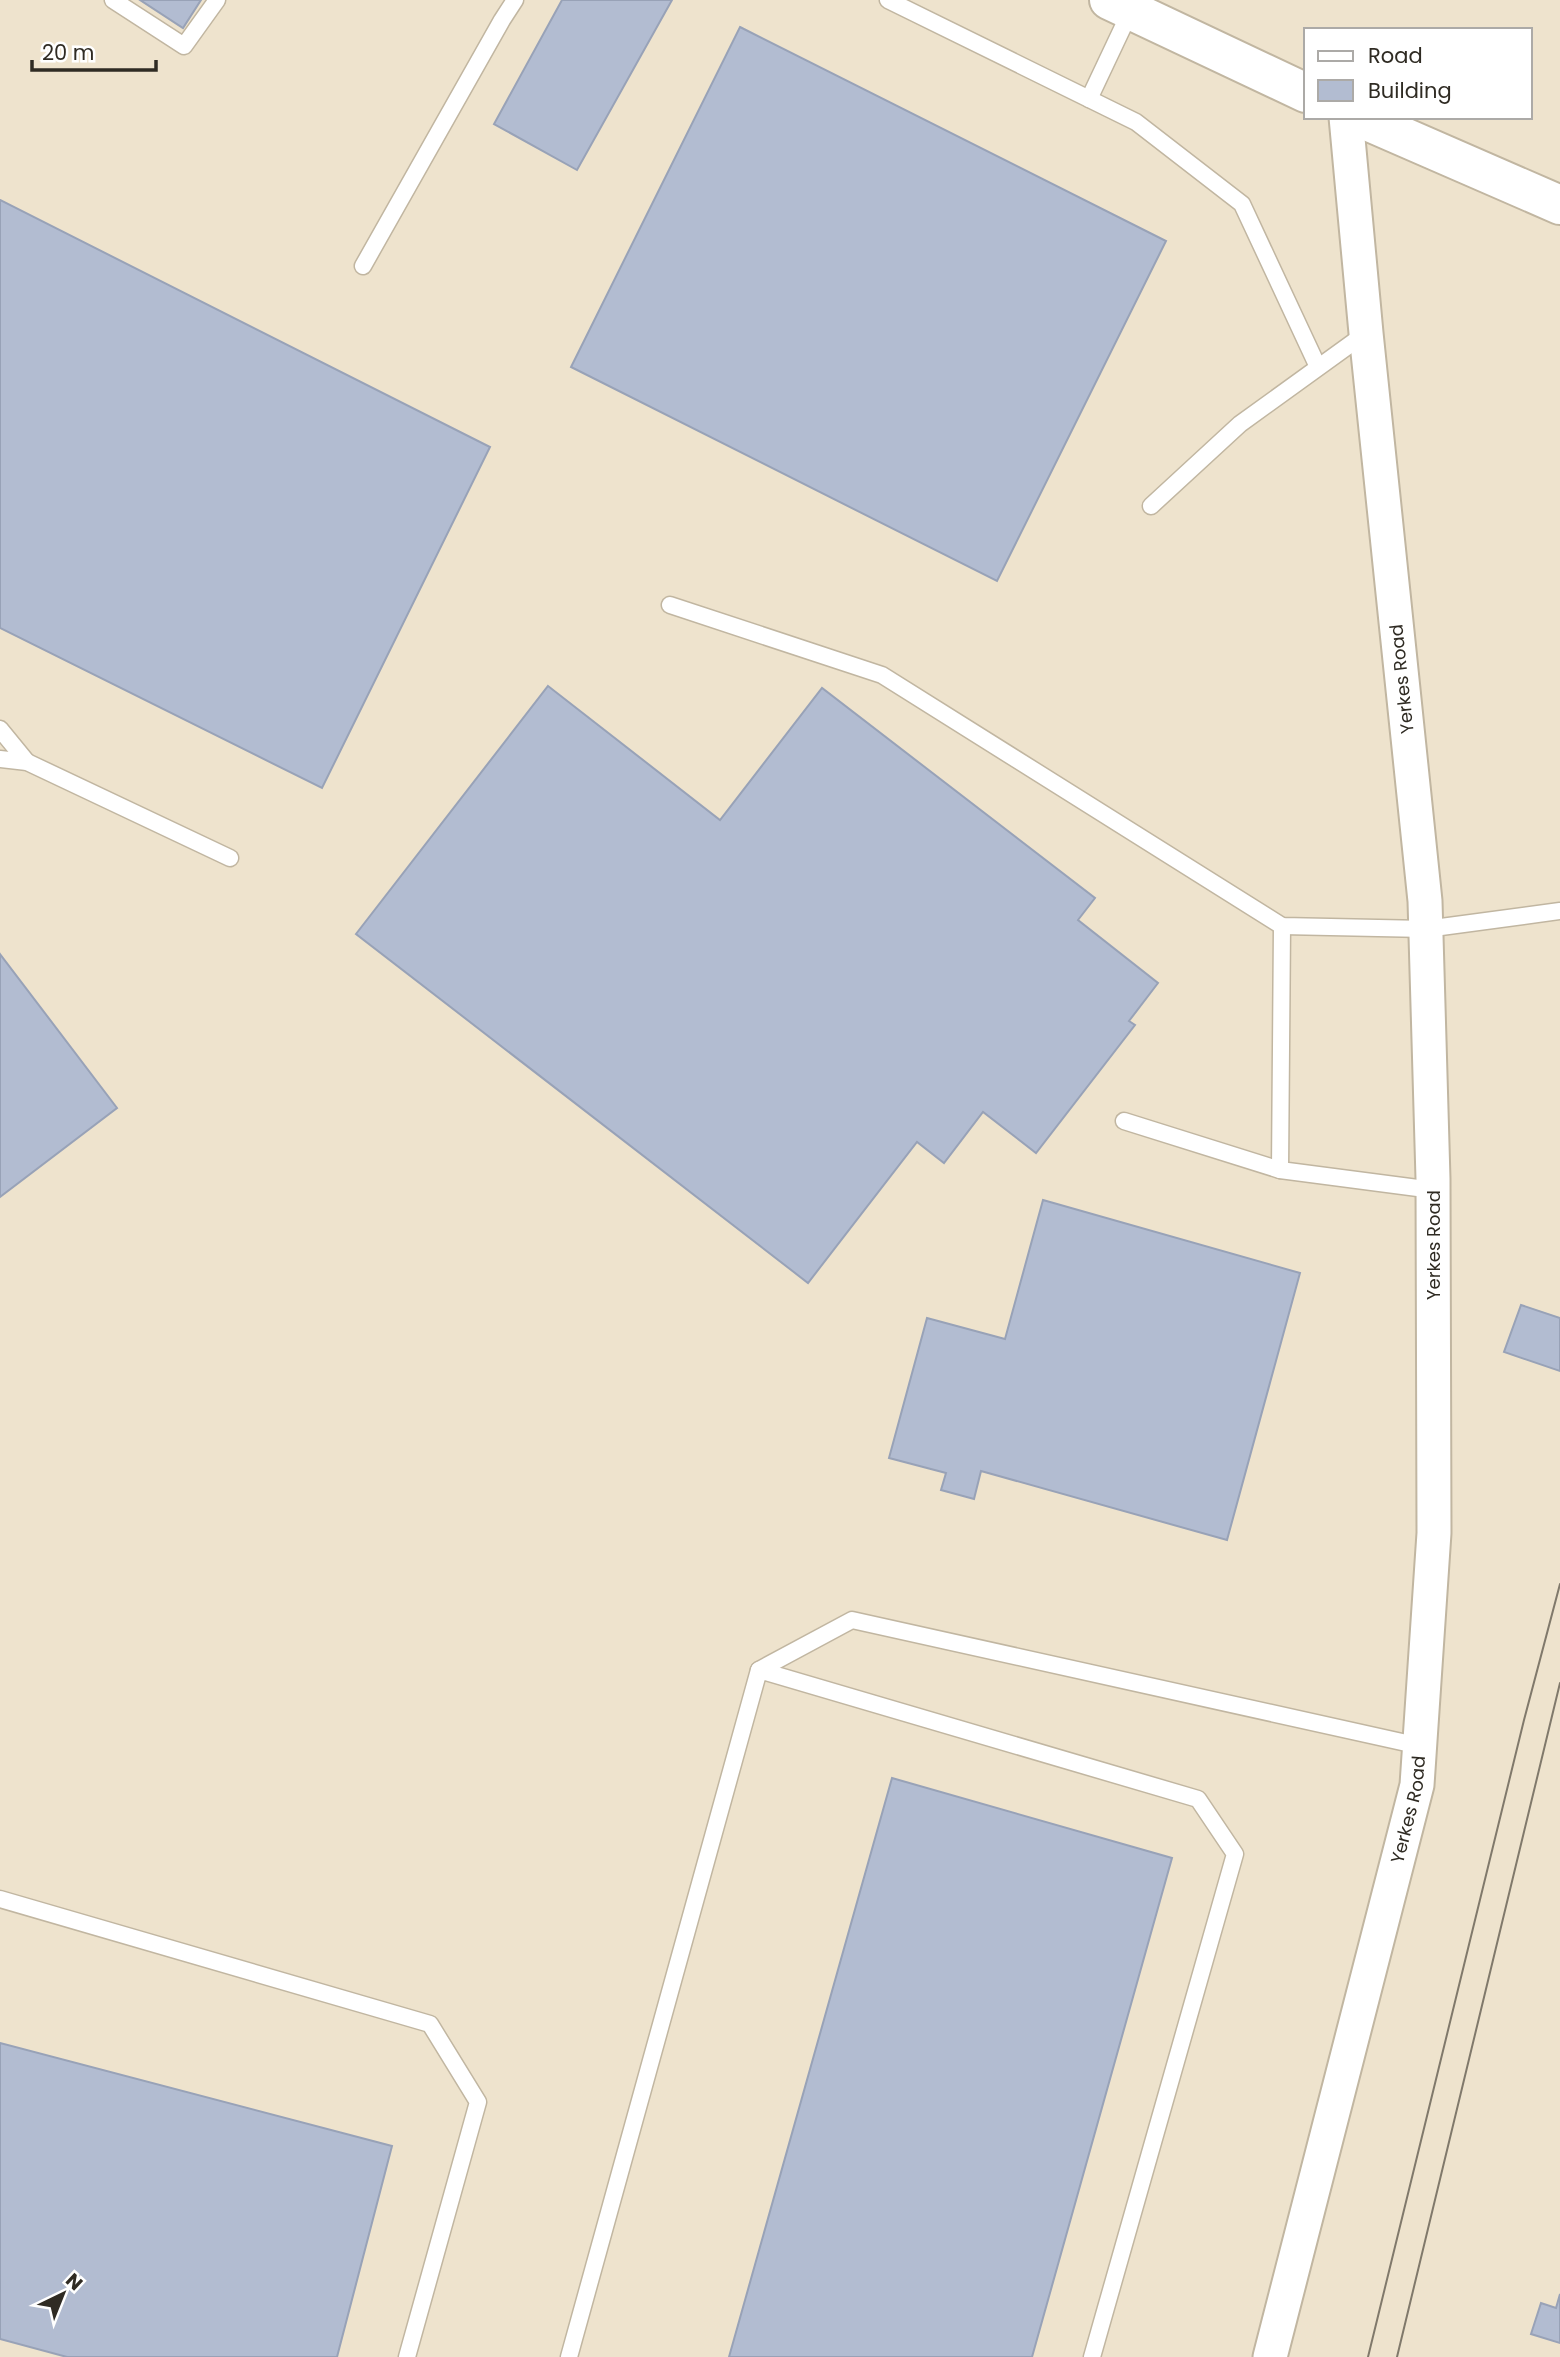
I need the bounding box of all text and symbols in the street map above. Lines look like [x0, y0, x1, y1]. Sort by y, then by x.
scale bar [32, 28, 156, 72]
legend [1304, 28, 1532, 119]
text: 20 m [42, 38, 95, 67]
text: Road [1368, 41, 1423, 70]
text: Building [1368, 76, 1452, 105]
street label: Yerkes Road [1383, 623, 1420, 735]
street label: Yerkes Road [1421, 1190, 1446, 1300]
street label: Yerkes Road [1384, 1755, 1431, 1866]
north arrow [28, 2259, 98, 2329]
text: N [60, 2267, 89, 2297]

